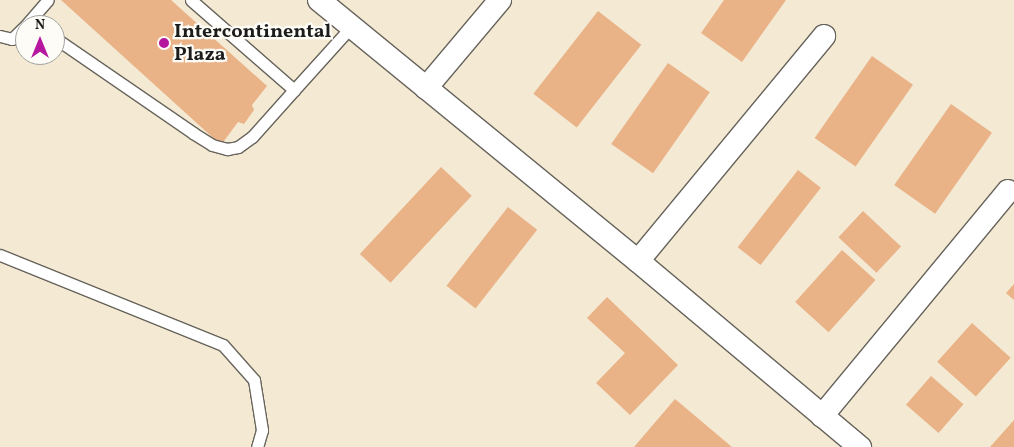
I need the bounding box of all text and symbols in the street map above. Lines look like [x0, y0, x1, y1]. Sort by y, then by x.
north arrow [15, 15, 65, 65]
text: N [35, 16, 45, 35]
place label: Intercontinental Plaza [174, 20, 331, 67]
marker: Intercontinental Plaza [158, 37, 170, 49]

